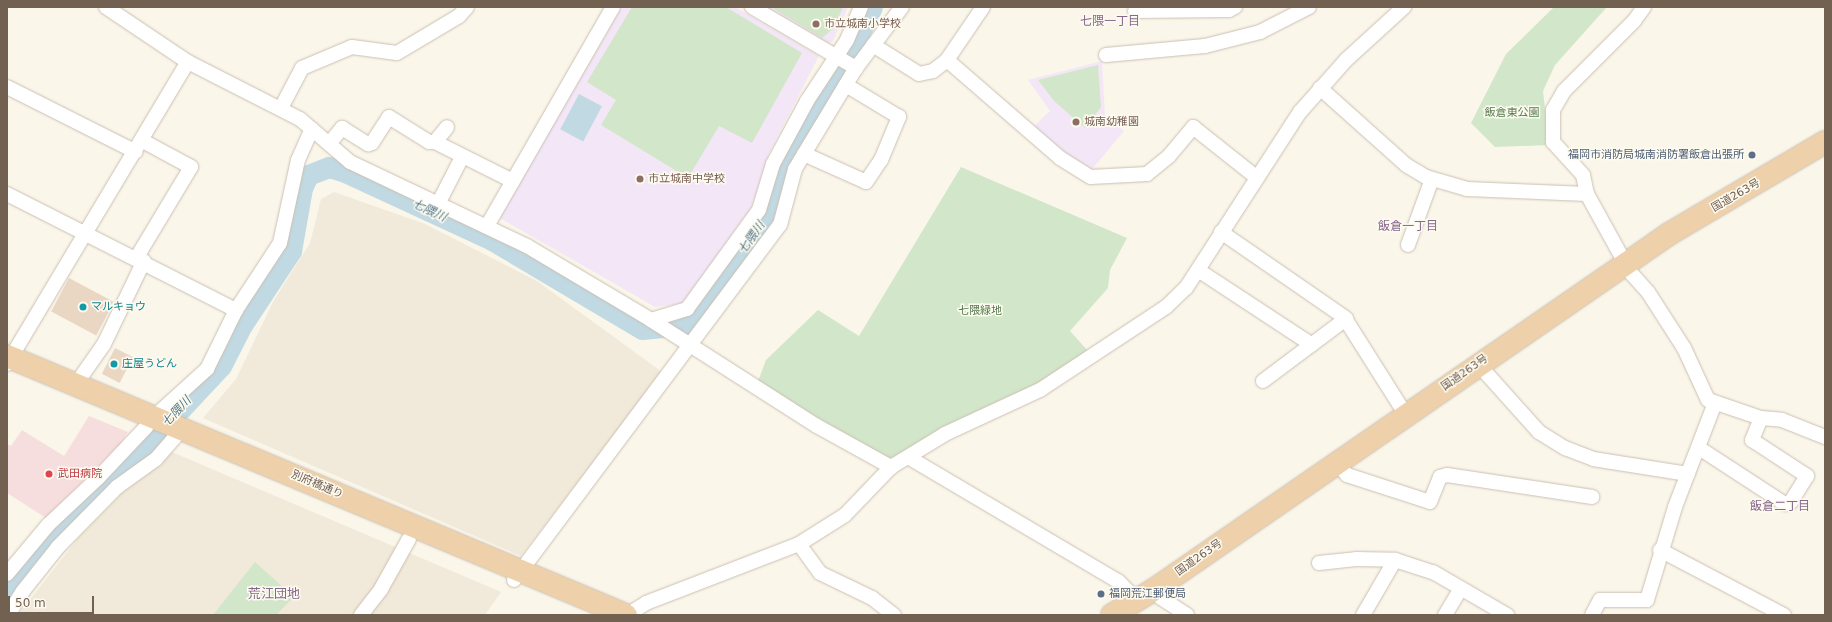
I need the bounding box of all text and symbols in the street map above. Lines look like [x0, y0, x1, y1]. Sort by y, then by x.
district label: 七隈一丁目 [1080, 15, 1140, 29]
place label: 市立城南小学校 [824, 17, 901, 31]
marker: 市立城南小学校 [811, 19, 821, 29]
park label: 飯倉東公園 [1485, 106, 1539, 120]
place label: 城南幼稚園 [1084, 115, 1139, 129]
marker: 城南幼稚園 [1071, 117, 1081, 127]
place label: 福岡市消防局城南消防署飯倉出張所 [1568, 148, 1744, 162]
marker: 福岡市消防局城南消防署飯倉出張所 [1747, 150, 1757, 160]
place label: 市立城南中学校 [648, 172, 725, 186]
marker: 市立城南中学校 [635, 174, 645, 184]
street label: 国道263号 [1709, 177, 1763, 215]
water label: 七隈川 [410, 197, 448, 225]
water label: 七隈川 [736, 219, 768, 257]
district label: 飯倉一丁目 [1378, 220, 1438, 234]
place label: マルキョウ [91, 300, 146, 314]
marker: マルキョウ [78, 302, 88, 312]
park label: 七隈緑地 [958, 304, 1002, 318]
street label: 国道263号 [1439, 352, 1491, 394]
place label: 庄屋うどん [122, 357, 177, 371]
marker: 庄屋うどん [109, 359, 119, 369]
water label: 七隈川 [159, 394, 195, 430]
place label: 武田病院 [58, 467, 102, 481]
marker: 武田病院 [43, 468, 55, 480]
street label: 別府橋通り [289, 468, 345, 502]
district label: 飯倉二丁目 [1750, 500, 1810, 514]
street label: 国道263号 [1173, 537, 1225, 579]
district label: 荒江団地 [248, 586, 300, 602]
place label: 福岡荒江郵便局 [1109, 587, 1186, 601]
scale bar [10, 588, 96, 614]
marker: 福岡荒江郵便局 [1096, 589, 1106, 599]
text: 50 m [15, 596, 46, 610]

